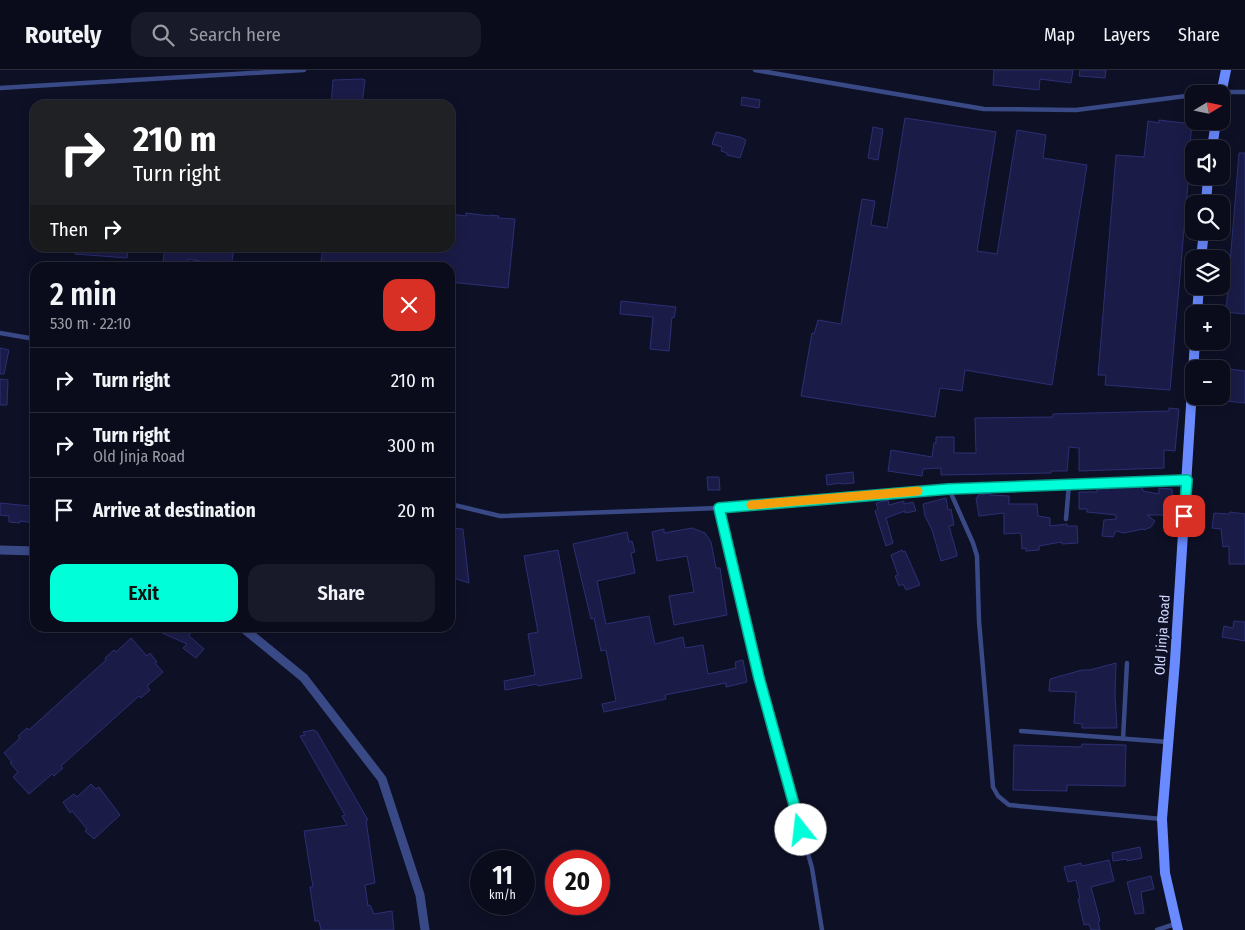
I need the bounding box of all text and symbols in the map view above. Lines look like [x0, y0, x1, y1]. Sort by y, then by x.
search box [131, 12, 481, 57]
text: Routely [25, 21, 101, 49]
icon: search [149, 21, 177, 49]
text: Search here [189, 23, 281, 46]
text: Map [1044, 24, 1075, 46]
text: Layers [1103, 24, 1150, 46]
text: Share [1178, 24, 1220, 46]
north arrow [1185, 85, 1230, 130]
map controls [1185, 85, 1230, 405]
text: 210 m [133, 118, 217, 160]
icon: right [50, 120, 115, 185]
button: sound [1185, 140, 1230, 185]
text: Turn right [133, 160, 221, 187]
button: search [1185, 195, 1230, 240]
icon: right [98, 215, 126, 243]
text: Then [50, 218, 88, 241]
button: layers [1185, 250, 1230, 295]
text: 2 min [50, 277, 117, 313]
button: close [383, 279, 435, 331]
button: + [1185, 305, 1230, 350]
text: 530 m · 22:10 [50, 314, 131, 333]
button: − [1185, 360, 1230, 405]
icon: right [50, 366, 78, 394]
text: Turn right [93, 369, 170, 392]
text: 210 m [391, 369, 435, 392]
text: Turn right [93, 424, 170, 447]
icon: right [50, 431, 78, 459]
text: 300 m [388, 434, 435, 457]
text: Old Jinja Road [93, 447, 185, 466]
pin [1163, 495, 1205, 537]
icon: arrive [50, 496, 78, 524]
text: Arrive at destination [93, 499, 256, 522]
text: 20 m [398, 499, 435, 522]
icon: arrive [1170, 502, 1198, 530]
button: Exit [50, 564, 238, 622]
button: Share [248, 564, 435, 622]
street label: Old Jinja Road [1151, 594, 1174, 676]
position arrow [774, 803, 826, 855]
speed limit sign: 20 [545, 850, 610, 915]
text: 11 [492, 861, 513, 891]
text: km/h [489, 888, 516, 902]

